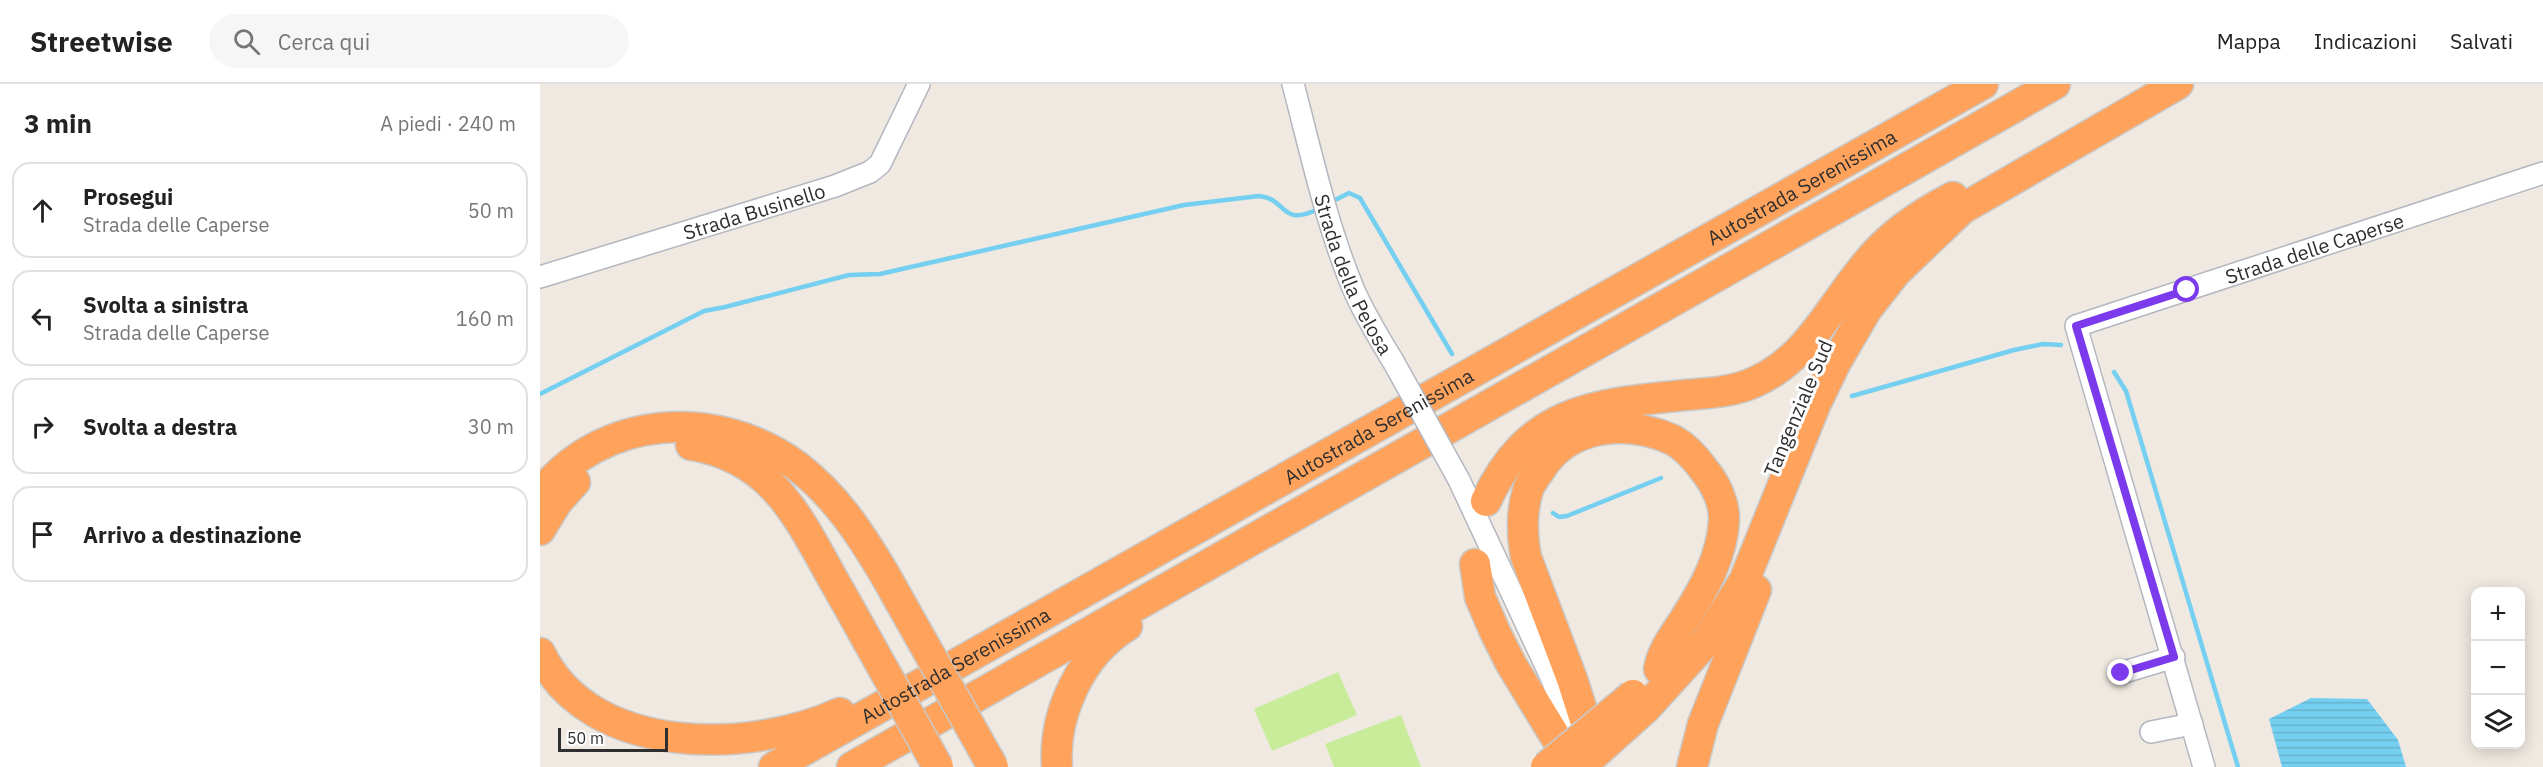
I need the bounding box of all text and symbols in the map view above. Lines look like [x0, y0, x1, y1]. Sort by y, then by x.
search box [209, 14, 629, 68]
text: Streetwise [30, 23, 173, 60]
icon: search [230, 25, 263, 58]
text: Cerca qui [278, 27, 370, 56]
text: Mappa [2217, 27, 2281, 55]
text: Indicazioni [2314, 27, 2417, 55]
text: Salvati [2450, 27, 2513, 55]
text: 3 min [24, 106, 92, 140]
text: A piedi · 240 m [380, 110, 516, 137]
street label: Autostrada Serenissima [1702, 122, 1901, 251]
street label: Strada Businello [680, 176, 828, 246]
text: Prosegui [83, 182, 173, 211]
street label: Strada della Pelosa [1309, 191, 1400, 360]
icon: ahead [26, 194, 59, 227]
text: 50 m [468, 197, 514, 224]
street label: Strada delle Caperse [2222, 206, 2407, 290]
text: Strada delle Caperse [83, 211, 269, 238]
route start [2173, 276, 2199, 302]
text: Svolta a sinistra [83, 290, 248, 319]
icon: left [26, 302, 59, 335]
text: 160 m [456, 305, 514, 332]
text: Strada delle Caperse [83, 319, 269, 346]
street label: Tangenziale Sud [1757, 336, 1839, 480]
street label: Autostrada Serenissima [1279, 361, 1478, 490]
icon: right [26, 410, 59, 443]
text: Svolta a destra [83, 412, 237, 441]
text: 30 m [468, 413, 514, 440]
icon: arrive [26, 518, 59, 551]
text: Arrivo a destinazione [83, 520, 302, 549]
map controls [2471, 587, 2525, 749]
button: + [2471, 587, 2525, 641]
street label: Autostrada Serenissima [855, 600, 1055, 729]
button: − [2471, 641, 2525, 695]
route end [2107, 659, 2133, 685]
button: layers [2471, 695, 2525, 749]
scale bar [558, 725, 668, 752]
text: 50 m [567, 728, 604, 748]

